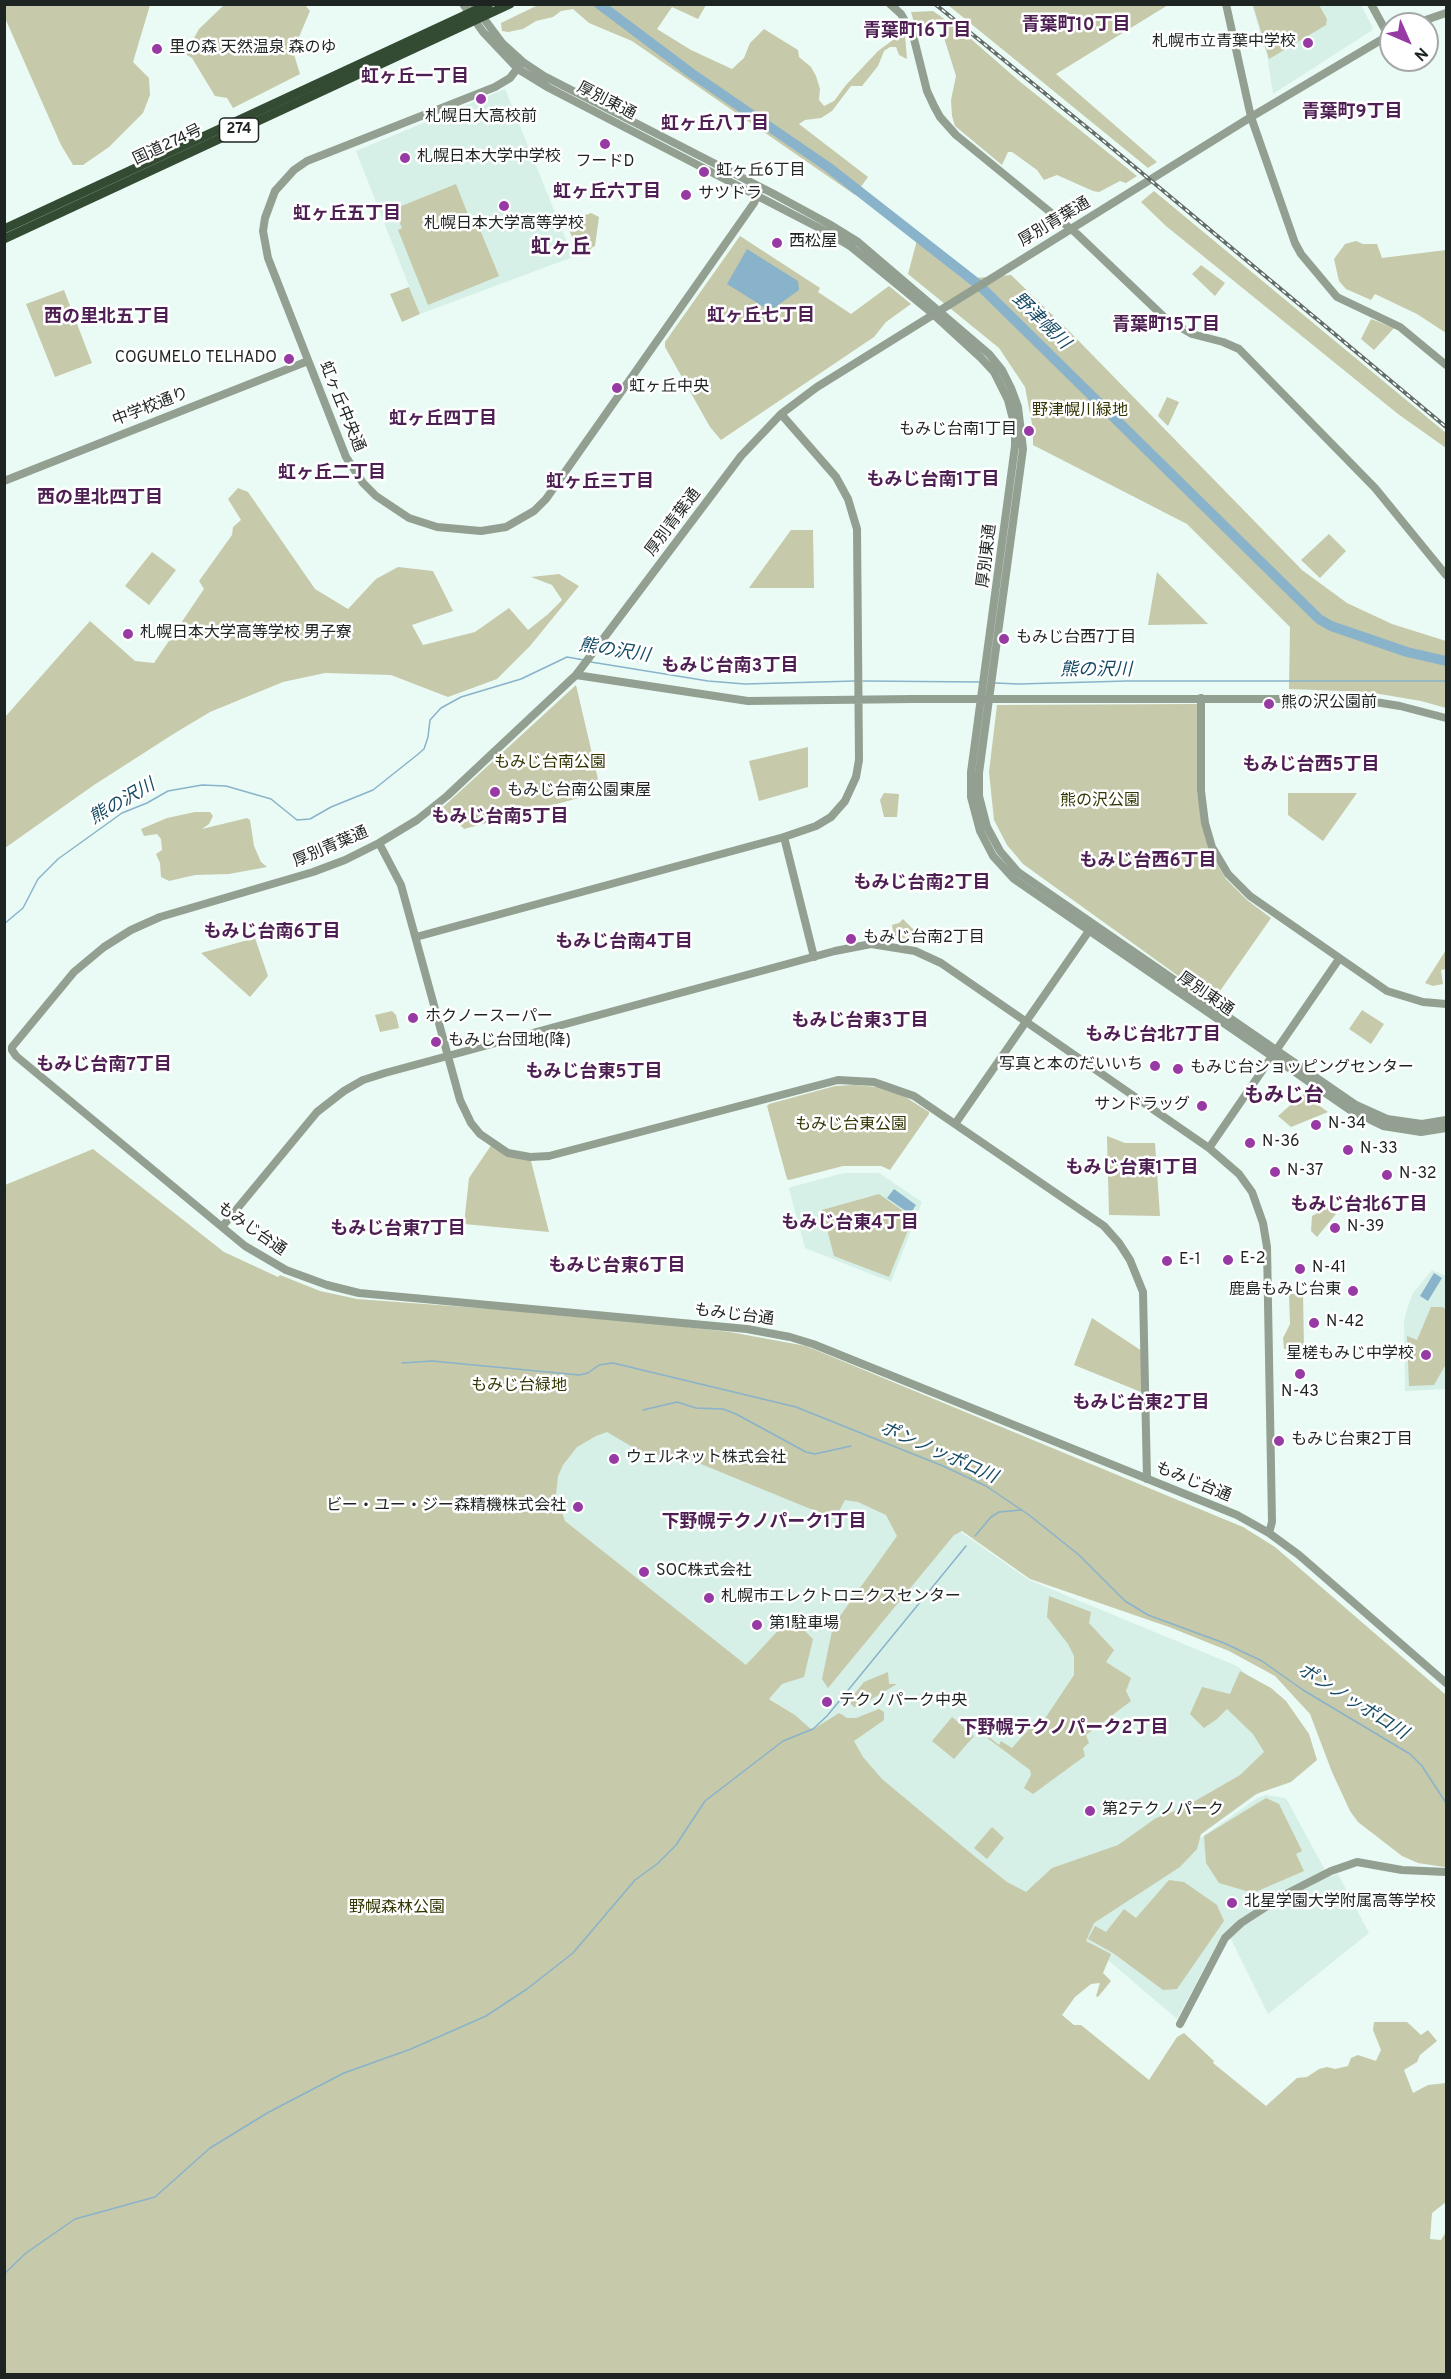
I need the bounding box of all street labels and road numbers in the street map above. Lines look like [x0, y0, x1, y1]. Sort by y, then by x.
street label: 厚別東通 [573, 79, 639, 125]
road number: 274 [220, 118, 258, 142]
street label: 国道274号 [130, 122, 206, 170]
street label: 厚別青葉通 [1016, 194, 1094, 252]
street label: 虹ヶ丘中央通 [314, 359, 368, 455]
street label: 中学校通り [110, 385, 192, 431]
street label: 厚別青葉通 [642, 485, 706, 561]
street label: 厚別東通 [975, 523, 1001, 589]
street label: 厚別青葉通 [290, 824, 372, 872]
street label: 厚別東通 [1173, 969, 1237, 1021]
street label: もみじ台通 [213, 1199, 289, 1261]
street label: もみじ台通 [693, 1302, 775, 1330]
street label: もみじ台通 [1152, 1459, 1234, 1507]

